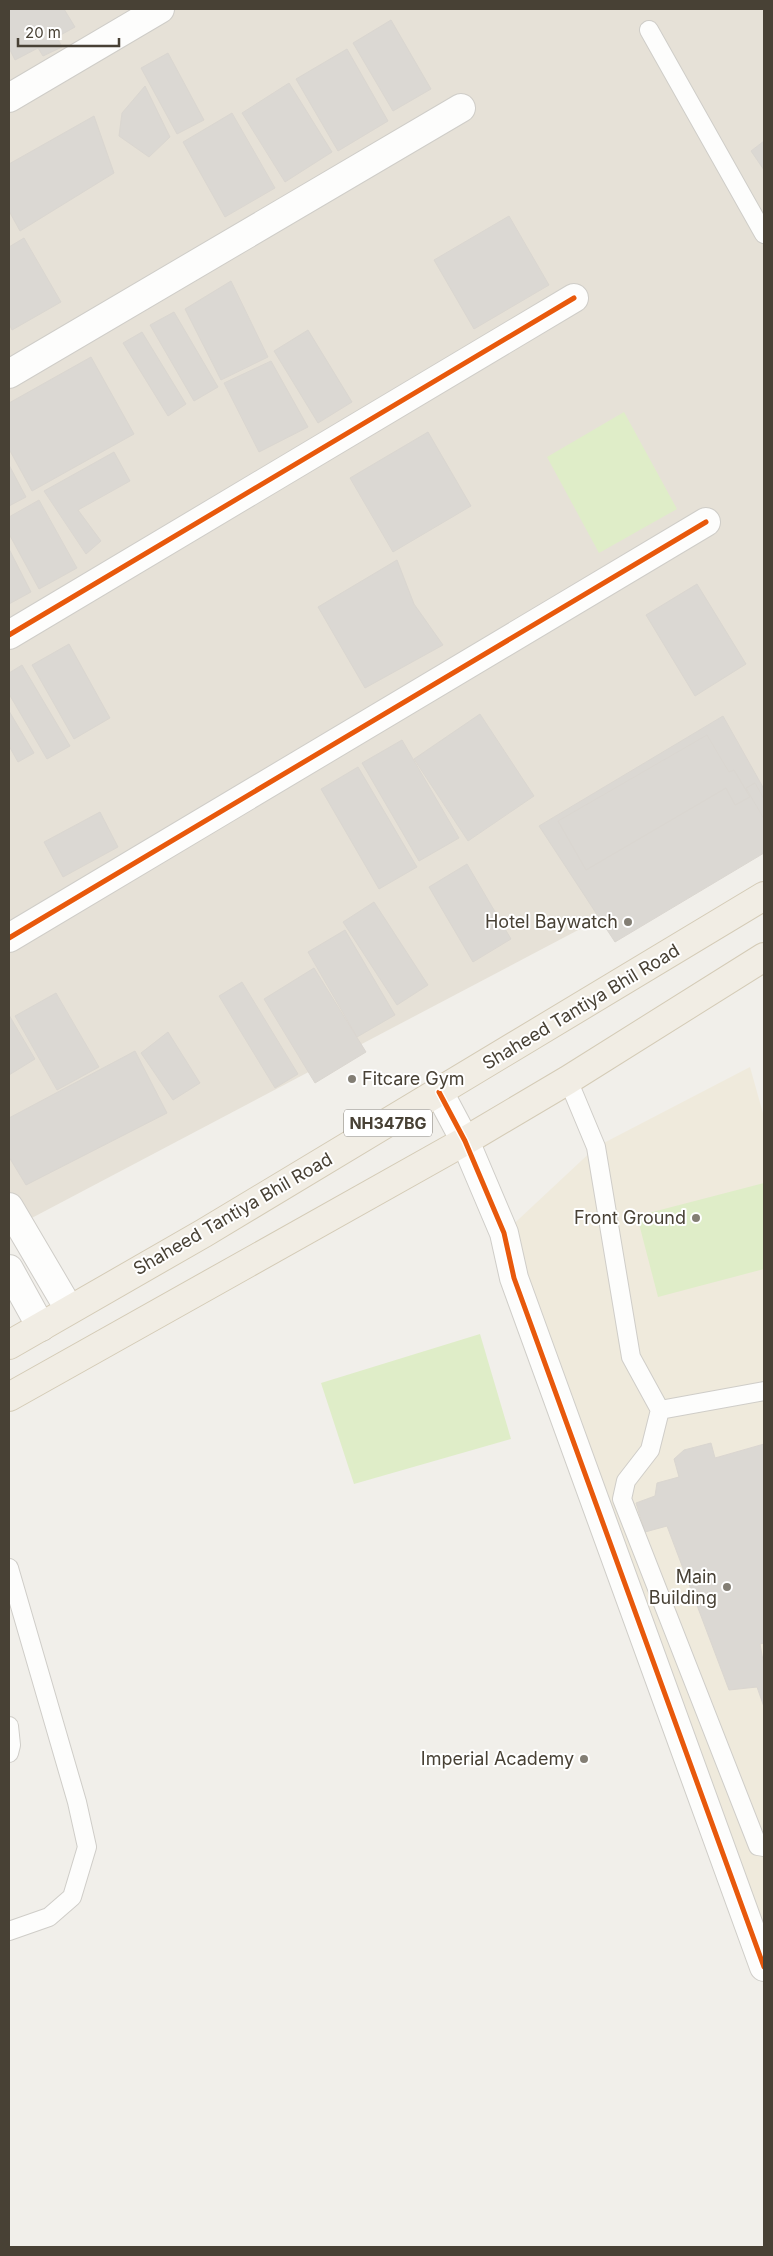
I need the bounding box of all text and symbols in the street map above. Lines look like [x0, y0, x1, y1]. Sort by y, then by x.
scale bar [18, 15, 119, 47]
text: 20 m [25, 23, 61, 42]
place label: Hotel Baywatch [485, 911, 618, 932]
marker: Hotel Baywatch [622, 916, 634, 928]
street label: Shaheed Tantiya Bhil Road [478, 939, 683, 1074]
place label: Fitcare Gym [362, 1068, 465, 1089]
marker: Fitcare Gym [346, 1073, 358, 1085]
road number: NH347BG [344, 1110, 432, 1136]
street label: Shaheed Tantiya Bhil Road [130, 1148, 336, 1279]
place label: Front Ground [574, 1207, 686, 1228]
marker: Front Ground [690, 1212, 702, 1224]
place label: Main Building [649, 1566, 717, 1608]
marker: Main Building [721, 1581, 733, 1593]
place label: Imperial Academy [421, 1748, 574, 1769]
marker: Imperial Academy [578, 1753, 590, 1765]

